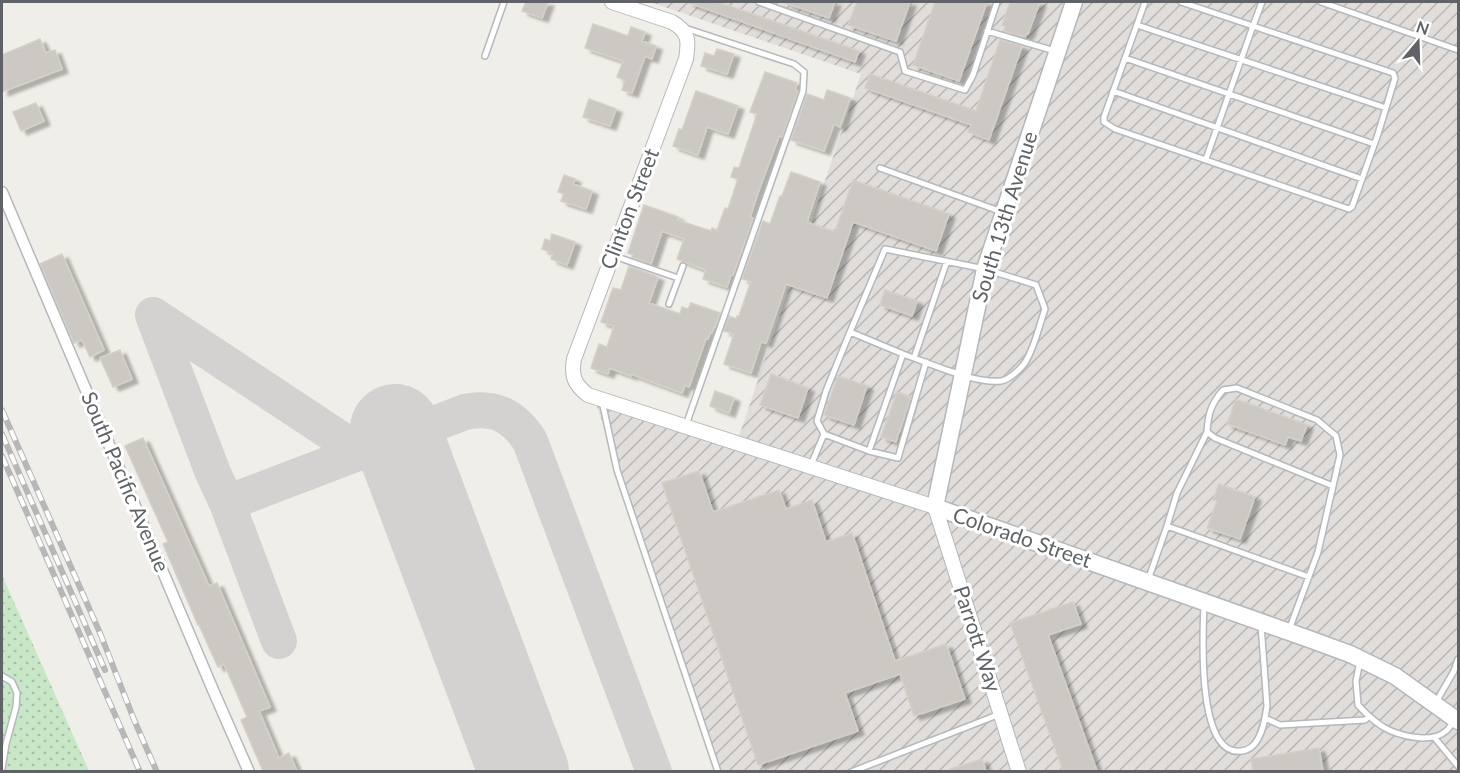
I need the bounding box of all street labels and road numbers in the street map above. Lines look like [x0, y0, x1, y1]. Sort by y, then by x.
street label: South 13th Avenue [966, 128, 1041, 305]
street label: Clinton Street [594, 144, 663, 272]
street label: South Pacific Avenue [77, 387, 176, 575]
street label: Colorado Street [950, 501, 1095, 572]
street label: Parrott Way [949, 582, 1007, 695]

